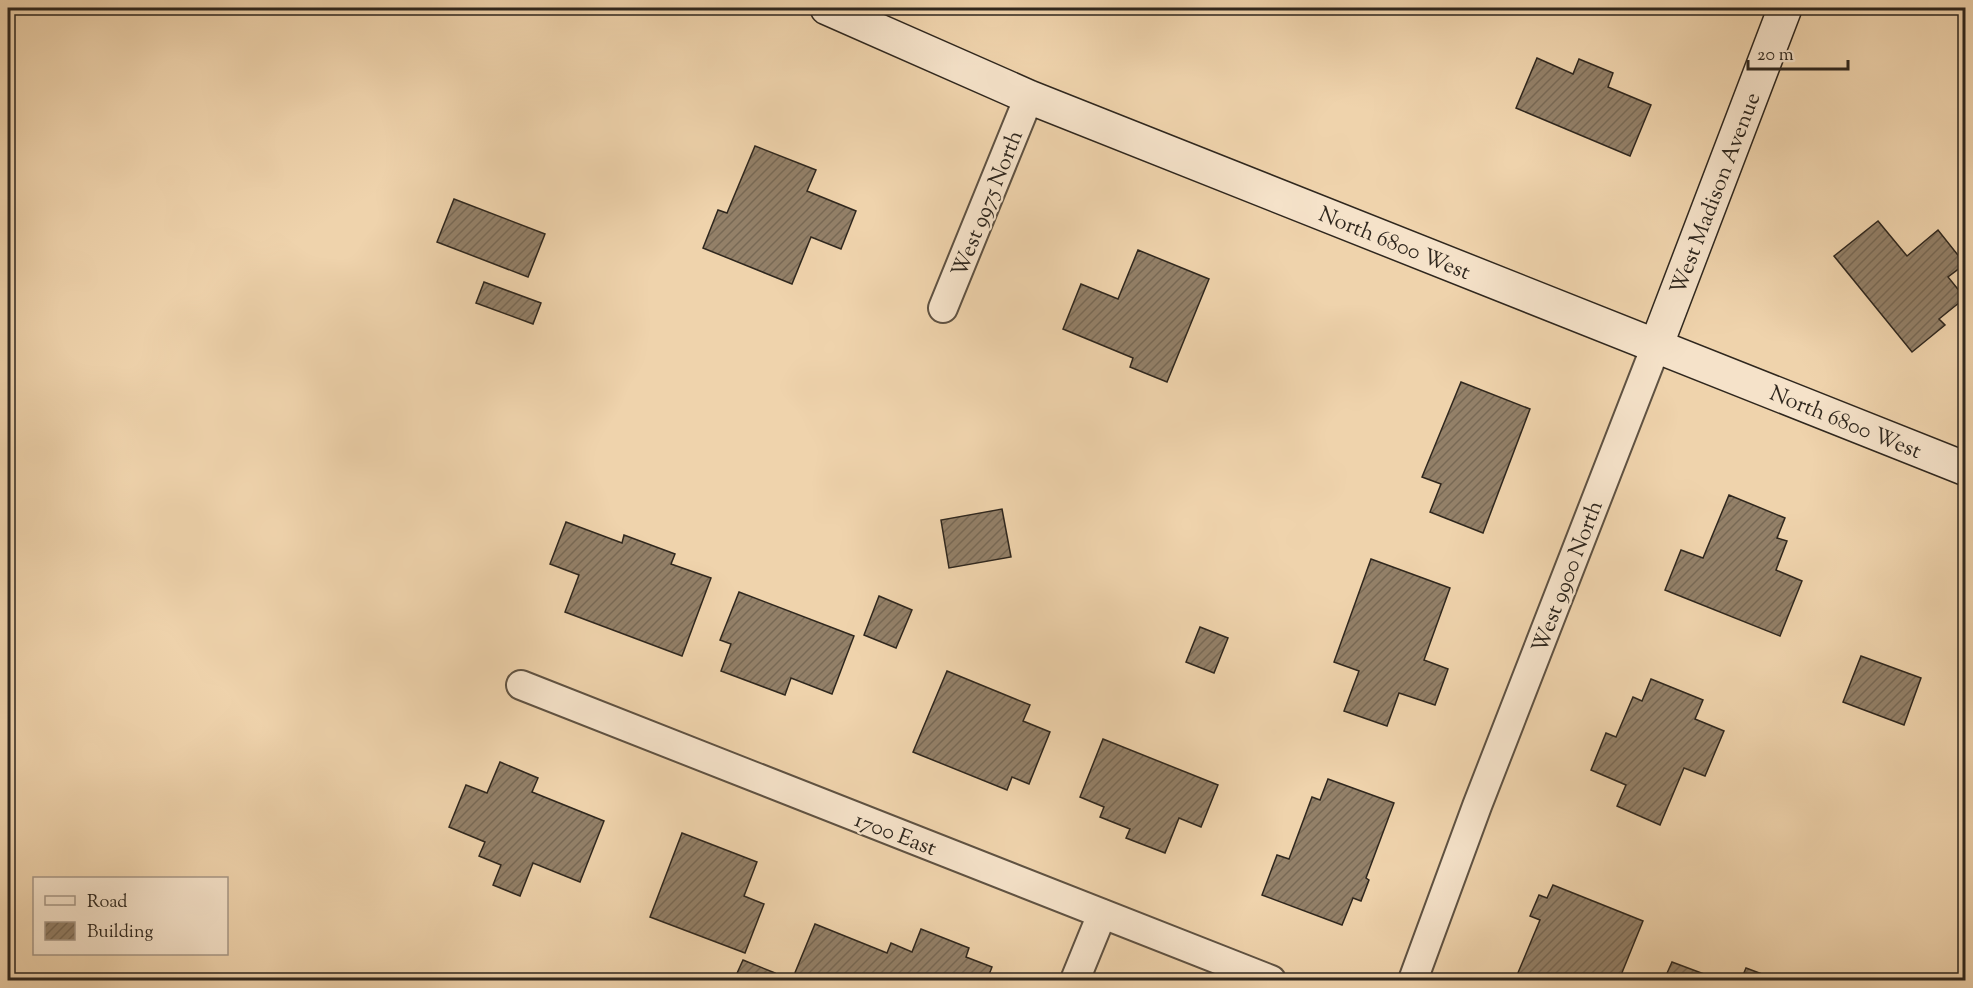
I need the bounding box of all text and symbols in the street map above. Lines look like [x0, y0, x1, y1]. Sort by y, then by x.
scale bar [1748, 33, 1848, 71]
text: 20 m [1757, 43, 1794, 69]
street label: West Madison Avenue [1664, 88, 1770, 300]
street label: West 9975 North [945, 126, 1033, 282]
street label: North 6800 West [1313, 200, 1475, 290]
street label: North 6800 West [1764, 379, 1926, 469]
street label: West 9900 North [1525, 496, 1613, 658]
street label: 1700 East [849, 806, 941, 866]
legend [33, 877, 228, 955]
text: Road [87, 890, 127, 916]
text: Building [87, 920, 153, 946]

